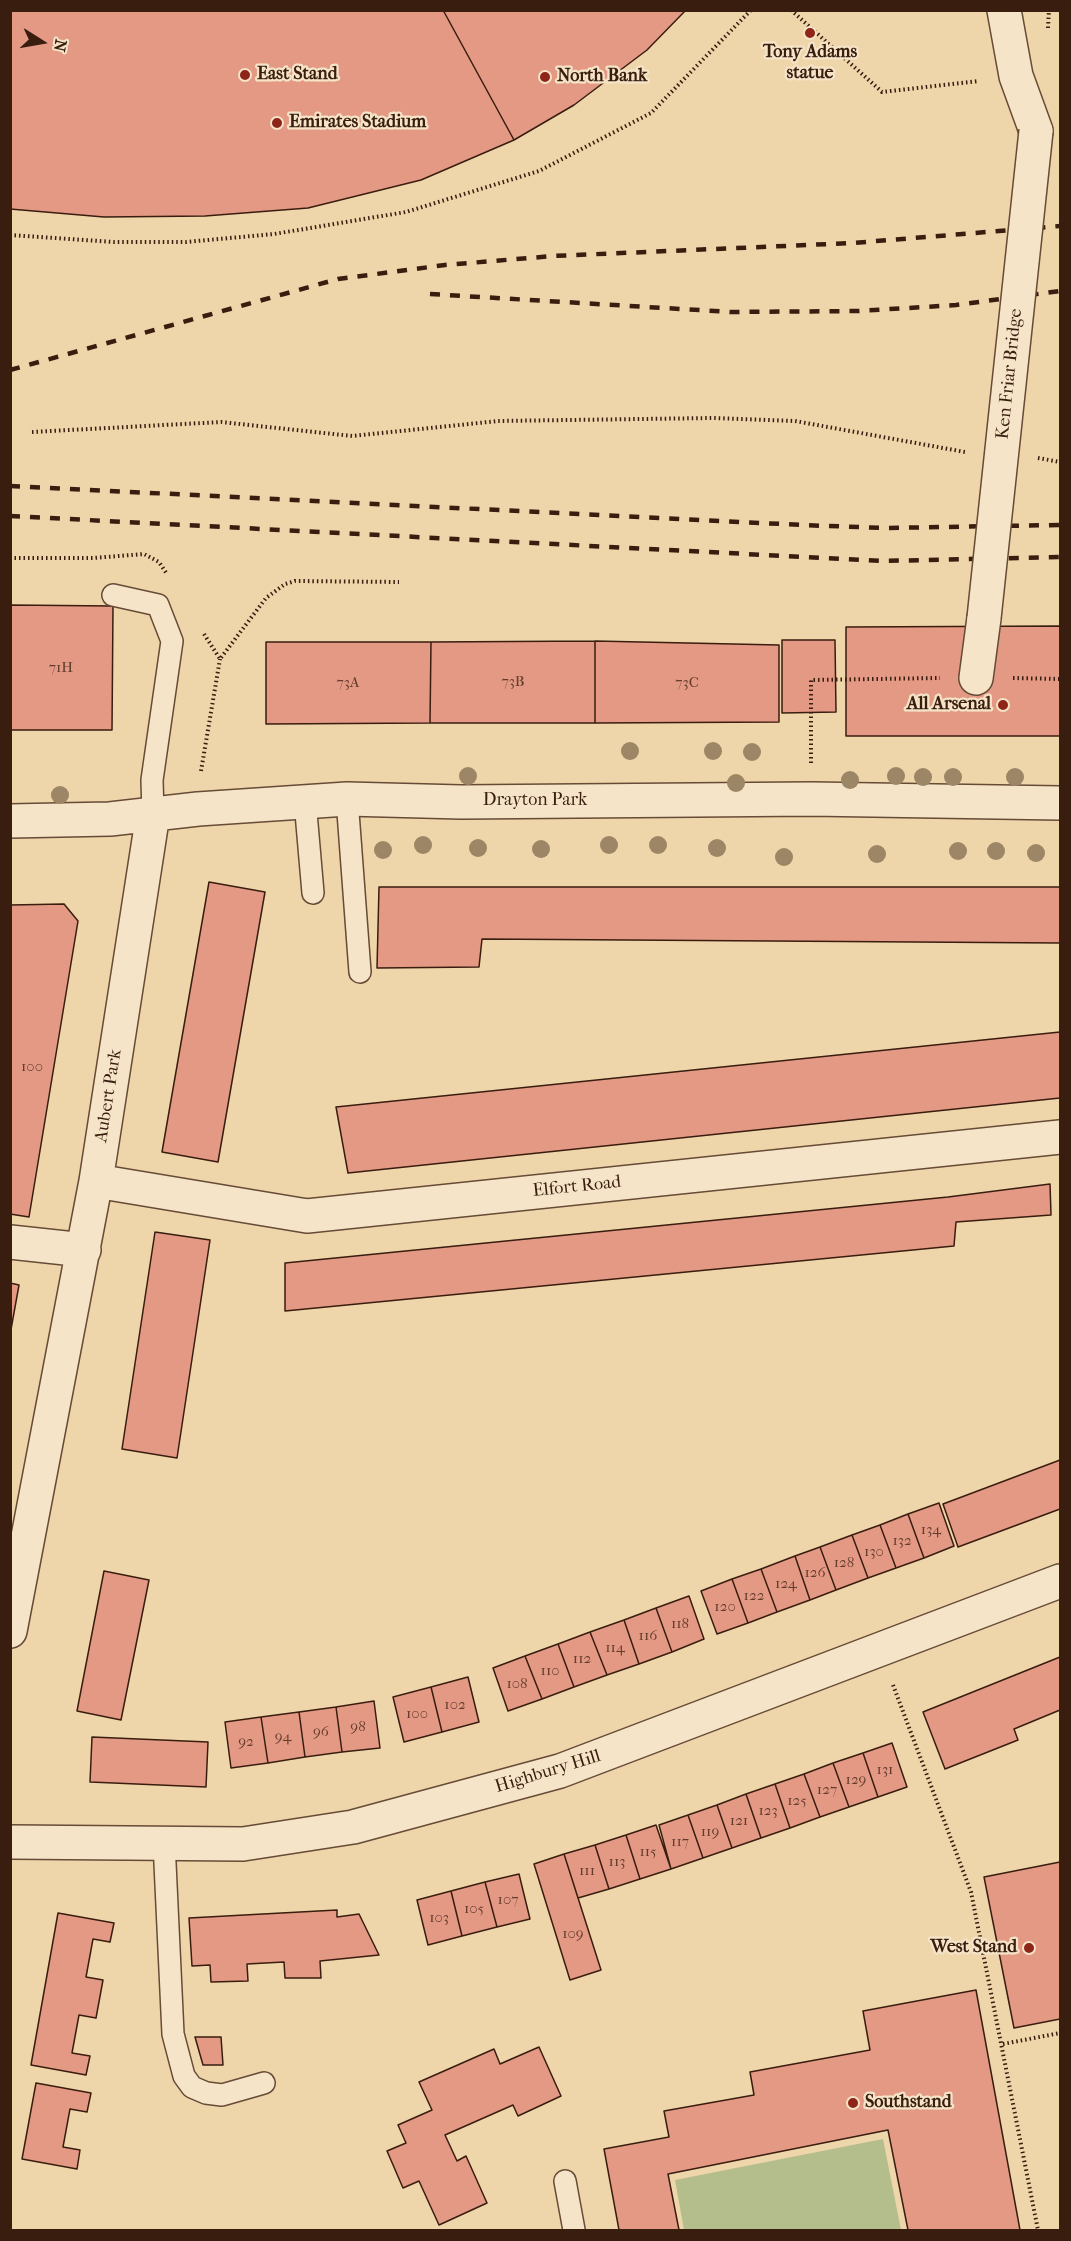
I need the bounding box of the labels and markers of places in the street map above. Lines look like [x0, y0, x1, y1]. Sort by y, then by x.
marker: Tony Adams statue [803, 26, 817, 40]
place label: Tony Adams statue [763, 42, 857, 84]
place label: East Stand [257, 64, 337, 86]
place label: North Bank [557, 66, 647, 88]
marker: East Stand [238, 68, 252, 82]
marker: North Bank [538, 70, 552, 84]
place label: Emirates Stadium [289, 112, 426, 134]
marker: Emirates Stadium [270, 116, 284, 130]
place label: All Arsenal [907, 694, 991, 716]
marker: All Arsenal [996, 698, 1010, 712]
place label: West Stand [930, 1937, 1017, 1959]
marker: West Stand [1022, 1941, 1036, 1955]
place label: Southstand [865, 2092, 951, 2114]
marker: Southstand [846, 2096, 860, 2110]

